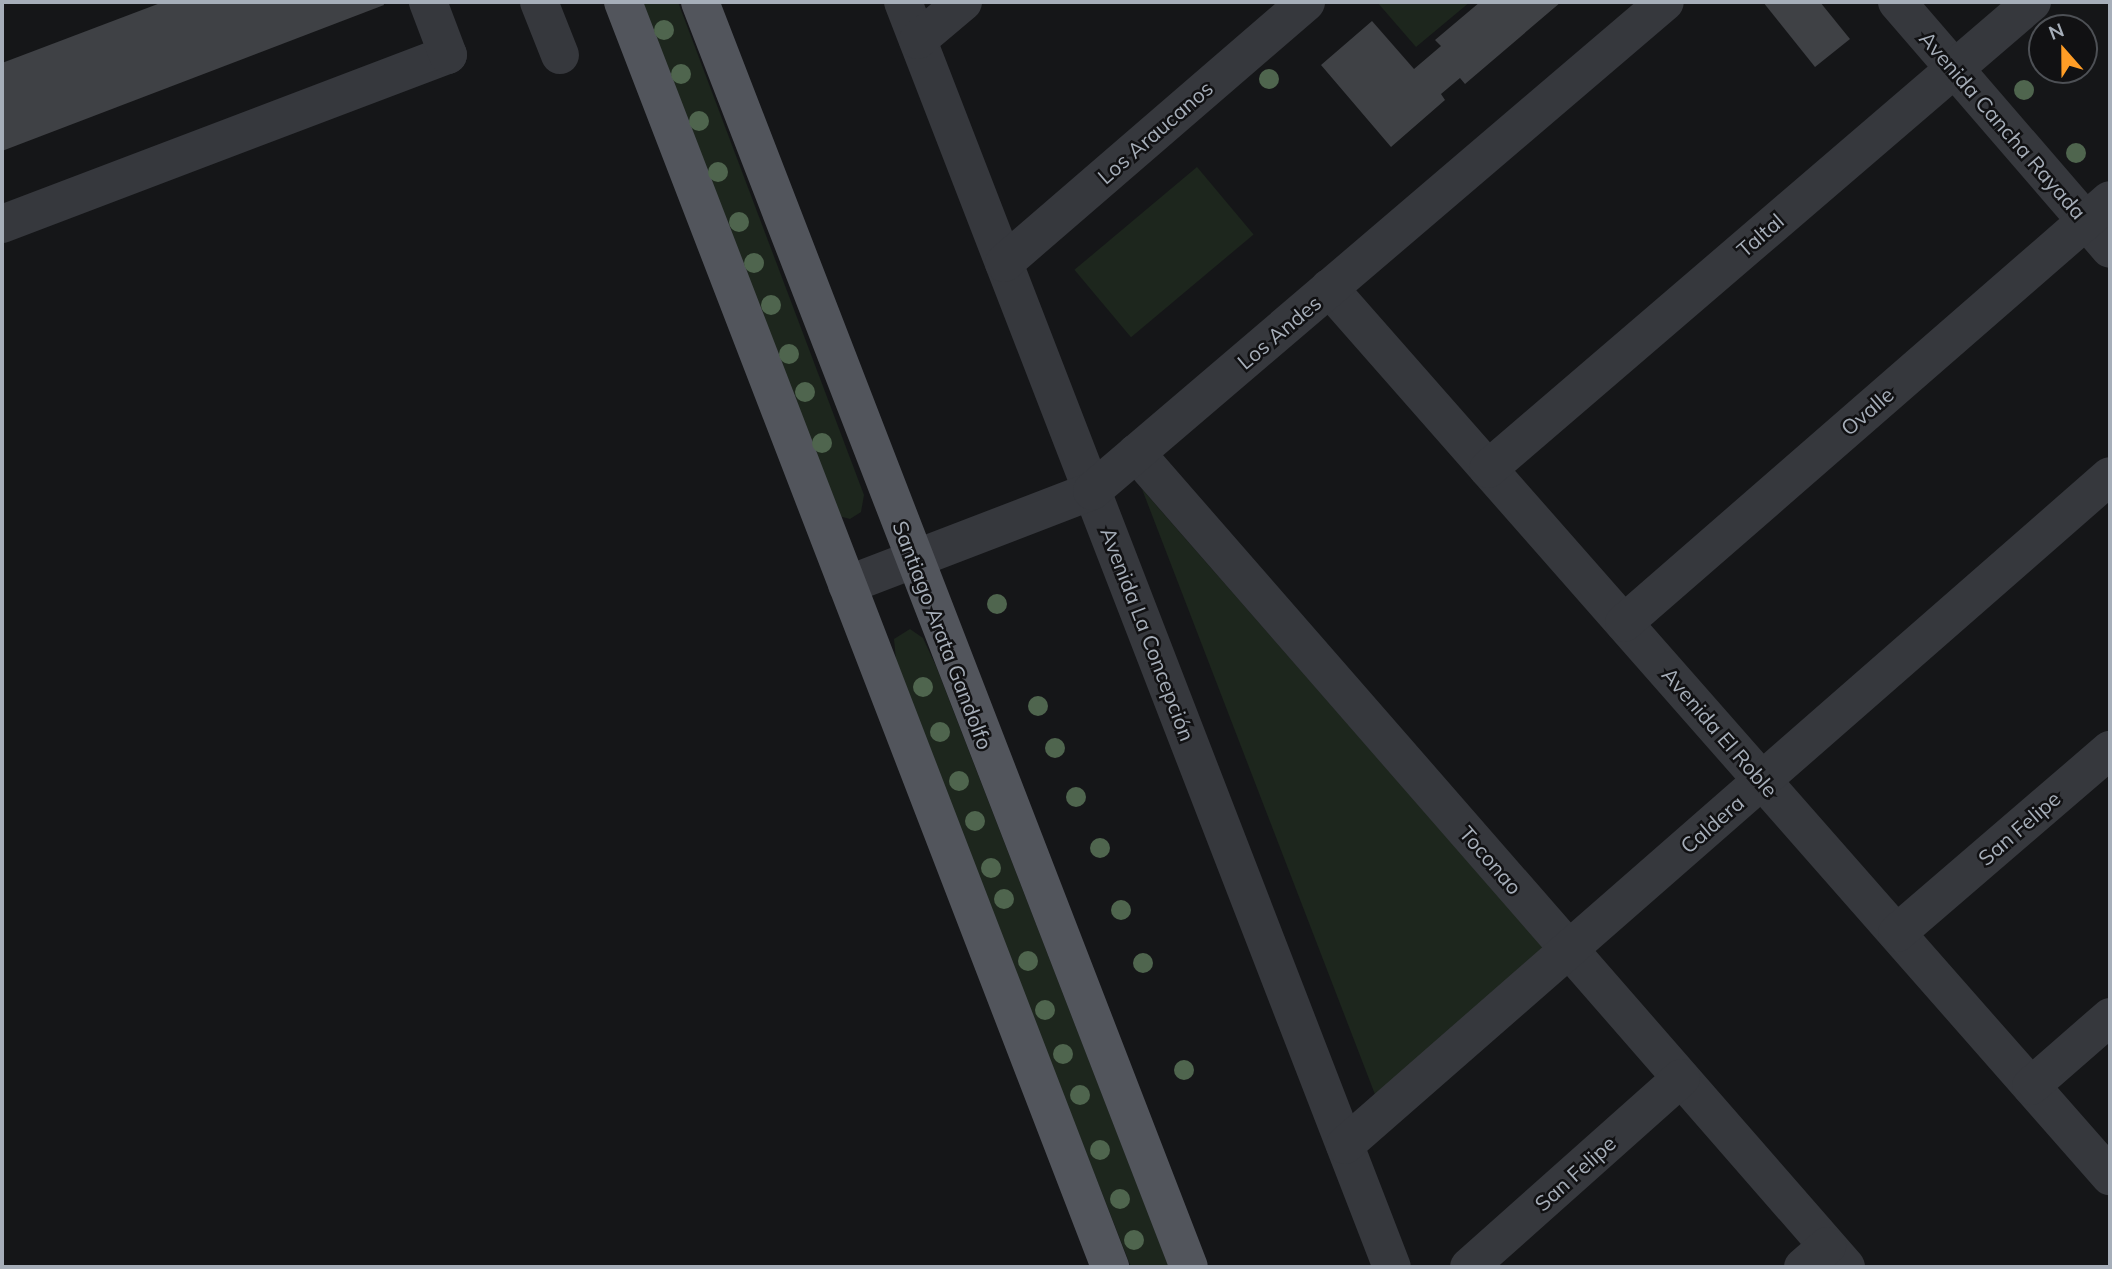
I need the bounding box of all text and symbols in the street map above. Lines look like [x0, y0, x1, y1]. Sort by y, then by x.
north arrow [2028, 14, 2098, 84]
text: N [2045, 17, 2067, 45]
street label: Avenida Cancha Rayada [1915, 26, 2091, 224]
street label: Los Araucanos [1092, 75, 1218, 189]
street label: Taltal [1731, 208, 1789, 262]
street label: Los Andes [1232, 290, 1326, 374]
street label: Ovalle [1836, 381, 1898, 441]
street label: Santiago Arata Gandolfo [888, 517, 998, 753]
street label: Avenida La Concepción [1096, 524, 1200, 744]
street label: Avenida El Roble [1657, 662, 1783, 802]
street label: San Felipe [1973, 786, 2065, 870]
street label: Caldera [1675, 790, 1749, 858]
street label: Toconao [1455, 821, 1527, 899]
street label: San Felipe [1529, 1130, 1621, 1216]

